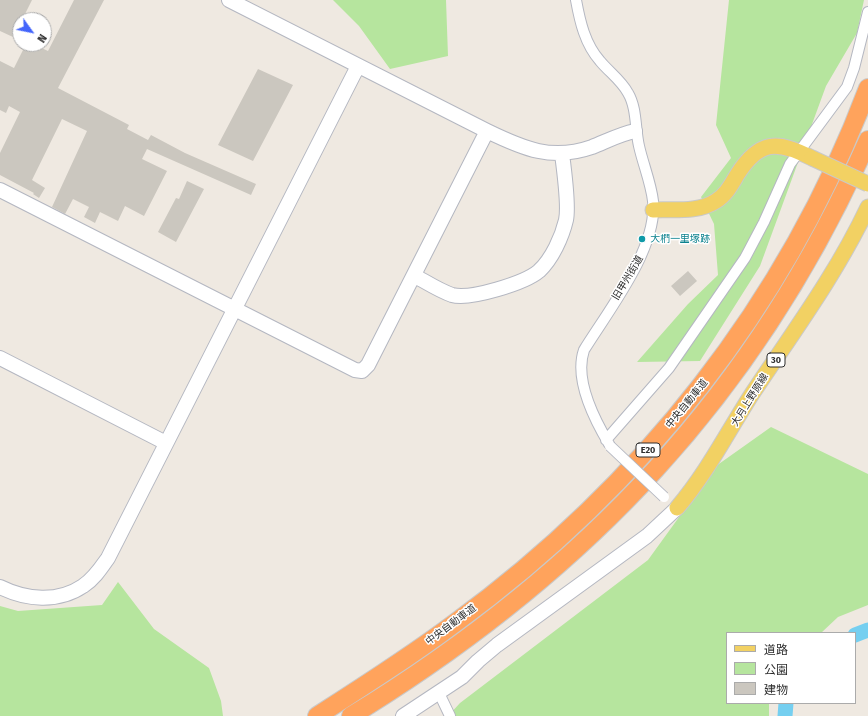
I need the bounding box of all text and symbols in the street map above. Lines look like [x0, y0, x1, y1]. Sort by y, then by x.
north arrow [12, 12, 52, 52]
text: N [34, 32, 49, 45]
place label: 大椚一里塚跡 [650, 233, 710, 245]
marker: 大椚一里塚跡 [637, 234, 647, 244]
street label: 旧甲州街道 [610, 253, 646, 303]
road number: 30 [767, 353, 785, 367]
street label: 大月上野原線 [729, 371, 771, 429]
street label: 中央自動車道 [663, 377, 711, 431]
road number: E20 [636, 443, 660, 457]
street label: 中央自動車道 [423, 602, 479, 648]
legend [726, 632, 856, 704]
text: 道路 [764, 643, 788, 657]
text: 公園 [764, 663, 788, 677]
text: 建物 [764, 683, 788, 697]

